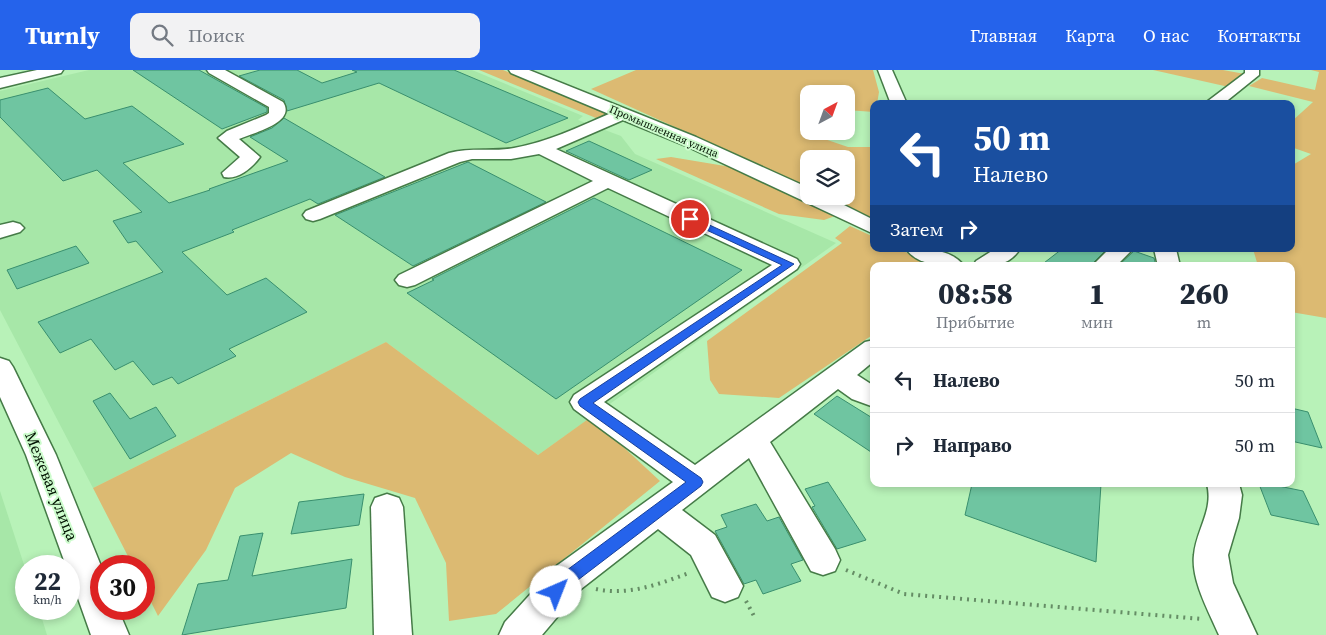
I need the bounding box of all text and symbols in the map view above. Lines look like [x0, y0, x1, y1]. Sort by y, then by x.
search box [130, 13, 480, 58]
text: Turnly [25, 19, 100, 52]
icon: search [148, 21, 176, 49]
text: Поиск [188, 22, 245, 48]
text: Главная [970, 23, 1037, 48]
text: Карта [1065, 23, 1115, 48]
text: О нас [1143, 23, 1189, 48]
text: Контакты [1217, 23, 1301, 48]
north arrow [800, 85, 855, 140]
map controls [800, 85, 855, 205]
street label: Промышленная улица [607, 102, 721, 161]
text: 50 m [973, 114, 1050, 162]
icon: left [890, 120, 955, 185]
button: layers [800, 150, 855, 205]
text: Налево [973, 159, 1048, 189]
pin [669, 198, 711, 240]
icon: arrive [676, 205, 704, 233]
icon: right [954, 215, 982, 243]
text: Затем [890, 216, 944, 242]
text: 08:58 [938, 273, 1013, 314]
text: 1 [1089, 273, 1105, 314]
text: 260 [1179, 273, 1229, 314]
text: Прибытие [936, 311, 1015, 333]
text: мин [1081, 311, 1113, 333]
text: m [1197, 311, 1211, 333]
icon: left [890, 366, 918, 394]
text: Налево [933, 367, 1000, 393]
text: 50 m [1234, 367, 1275, 393]
street label: Межевая улица [20, 428, 84, 545]
icon: right [890, 431, 918, 459]
text: Направо [933, 432, 1012, 458]
text: 50 m [1234, 432, 1275, 458]
speed limit sign: 30 [90, 555, 155, 620]
text: 22 [34, 564, 61, 598]
position arrow [529, 565, 581, 617]
text: km/h [33, 592, 62, 608]

